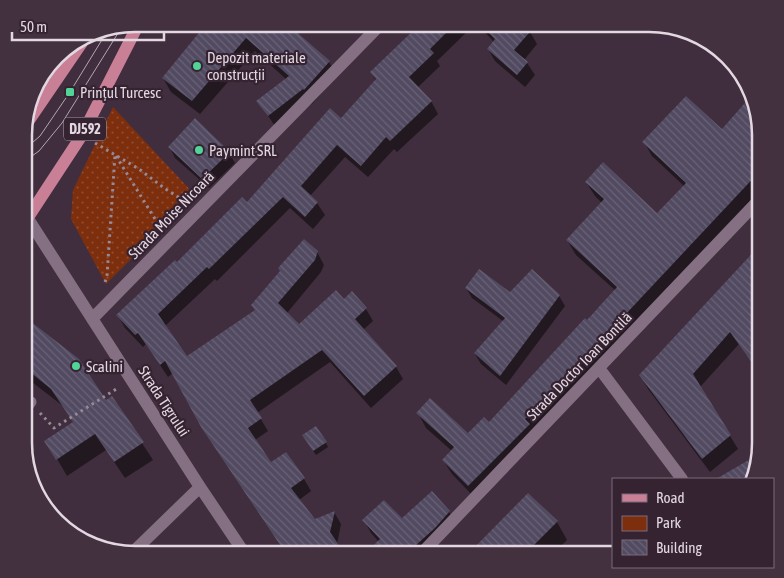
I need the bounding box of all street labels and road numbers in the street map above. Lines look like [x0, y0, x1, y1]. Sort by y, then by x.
road number: DJ592 [64, 118, 106, 140]
street label: Strada Moise Nicoară [125, 168, 217, 262]
street label: Strada Doctor Ioan Bontilă [523, 308, 635, 424]
street label: Strada Tigrului [135, 363, 193, 439]

